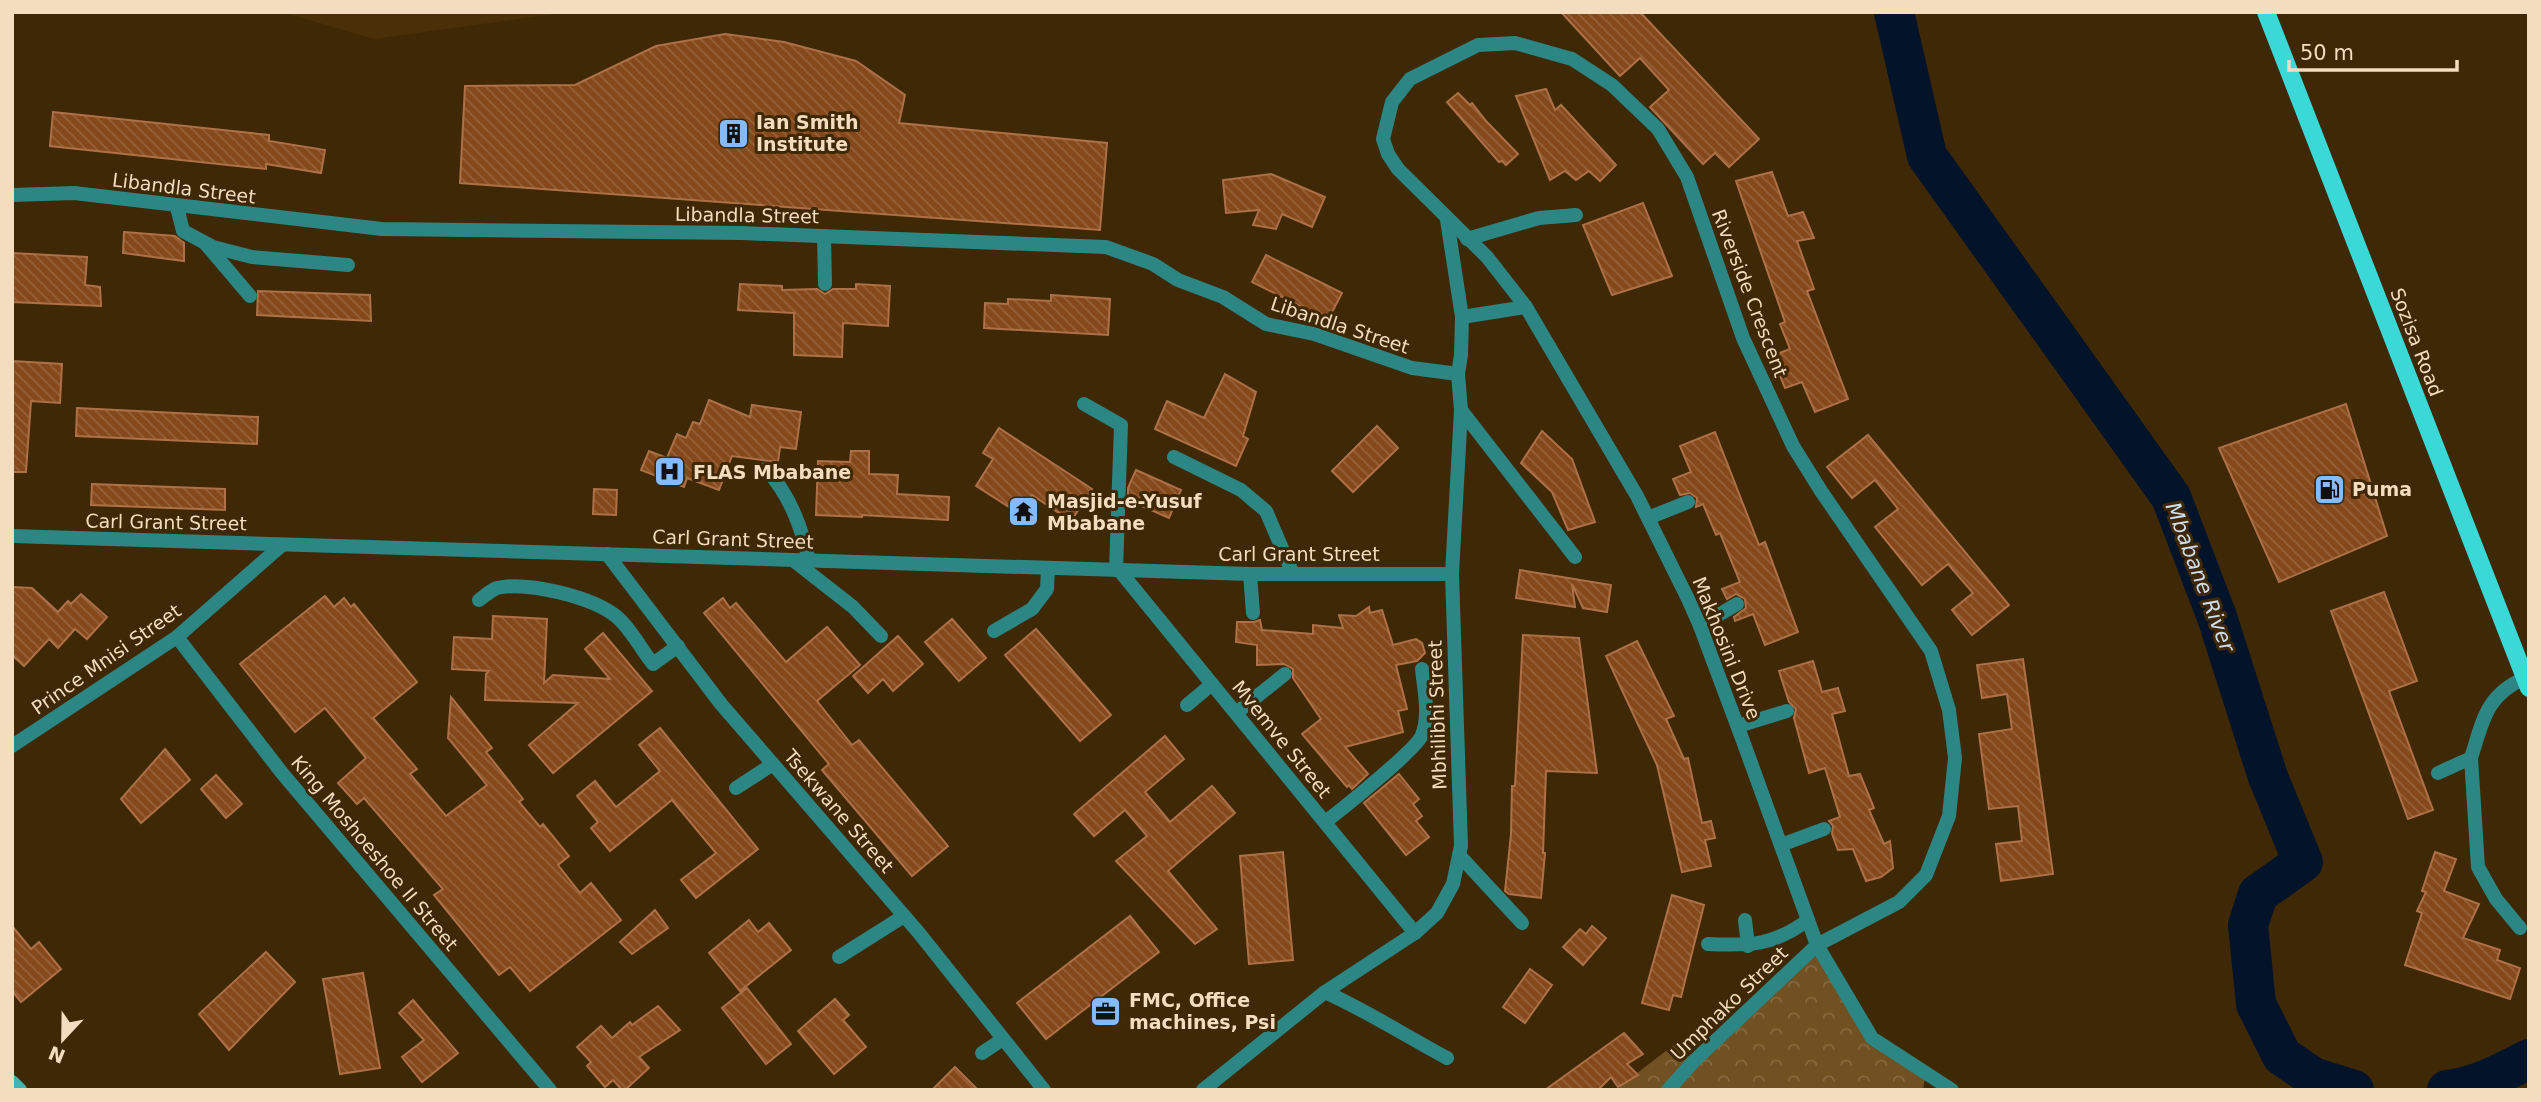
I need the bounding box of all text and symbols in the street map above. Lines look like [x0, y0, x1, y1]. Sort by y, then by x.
scale bar [2289, 28, 2457, 72]
text: 50 m [2300, 41, 2354, 65]
place label: Ian Smith Institute [756, 111, 859, 155]
building icon: Ian Smith Institute [716, 116, 750, 150]
street label: Libandla Street [111, 168, 257, 208]
street label: Libandla Street [675, 203, 819, 227]
street label: Riverside Crescent [1708, 206, 1792, 380]
street label: Sozisa Road [2386, 285, 2448, 399]
street label: Libandla Street [1268, 292, 1412, 358]
hospital icon: FLAS Mbabane [653, 455, 687, 489]
place label: FLAS Mbabane [693, 461, 851, 483]
fuel station icon: Puma [2312, 472, 2346, 506]
place label: Puma [2352, 478, 2412, 500]
place label: Masjid-e-Yusuf Mbabane [1047, 490, 1202, 534]
temple icon: Masjid-e-Yusuf Mbabane [1007, 495, 1041, 529]
water label: Mbabane River [2161, 499, 2240, 656]
street label: Carl Grant Street [85, 510, 247, 534]
street label: Carl Grant Street [652, 525, 814, 553]
street label: Carl Grant Street [1218, 543, 1380, 565]
street label: Makhosini Drive [1688, 573, 1766, 723]
street label: Prince Mnisi Street [27, 599, 185, 719]
street label: Mbhilibhi Street [1423, 640, 1451, 790]
street label: Mvemve Street [1228, 676, 1336, 802]
street label: Tsekwane Street [779, 744, 898, 877]
street label: King Moshoeshoe II Street [287, 751, 463, 955]
street label: Umphako Street [1666, 942, 1792, 1064]
place label: FMC, Office machines, Psi [1129, 989, 1276, 1033]
office icon: FMC, Office machines, Psi [1089, 994, 1123, 1028]
north arrow [28, 1004, 98, 1074]
text: N [45, 1042, 68, 1068]

